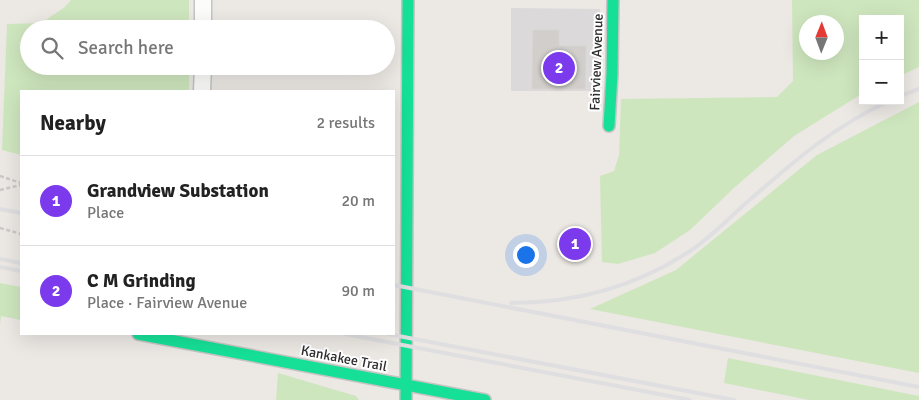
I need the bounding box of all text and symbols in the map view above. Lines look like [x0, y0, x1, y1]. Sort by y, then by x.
street label: Fairview Avenue [586, 13, 607, 111]
north arrow [799, 15, 844, 60]
map controls [859, 15, 904, 105]
button: + [859, 15, 904, 60]
search box [20, 20, 395, 75]
icon: search [38, 34, 66, 62]
text: Search here [78, 36, 174, 60]
pin: 2 [543, 49, 575, 87]
button: − [859, 60, 904, 105]
text: Nearby [40, 110, 106, 136]
text: 2 results [316, 113, 375, 133]
text: Grandview Substation [87, 179, 269, 203]
text: 1 [52, 191, 60, 211]
text: 20 m [341, 191, 375, 211]
text: Place [87, 203, 124, 223]
pin: 1 [559, 225, 591, 263]
your location [513, 242, 539, 268]
text: C M Grinding [87, 269, 196, 293]
text: 2 [52, 281, 60, 301]
text: 90 m [341, 281, 375, 301]
text: Place · Fairview Avenue [87, 293, 247, 313]
street label: Kankakee Trail [299, 342, 388, 375]

